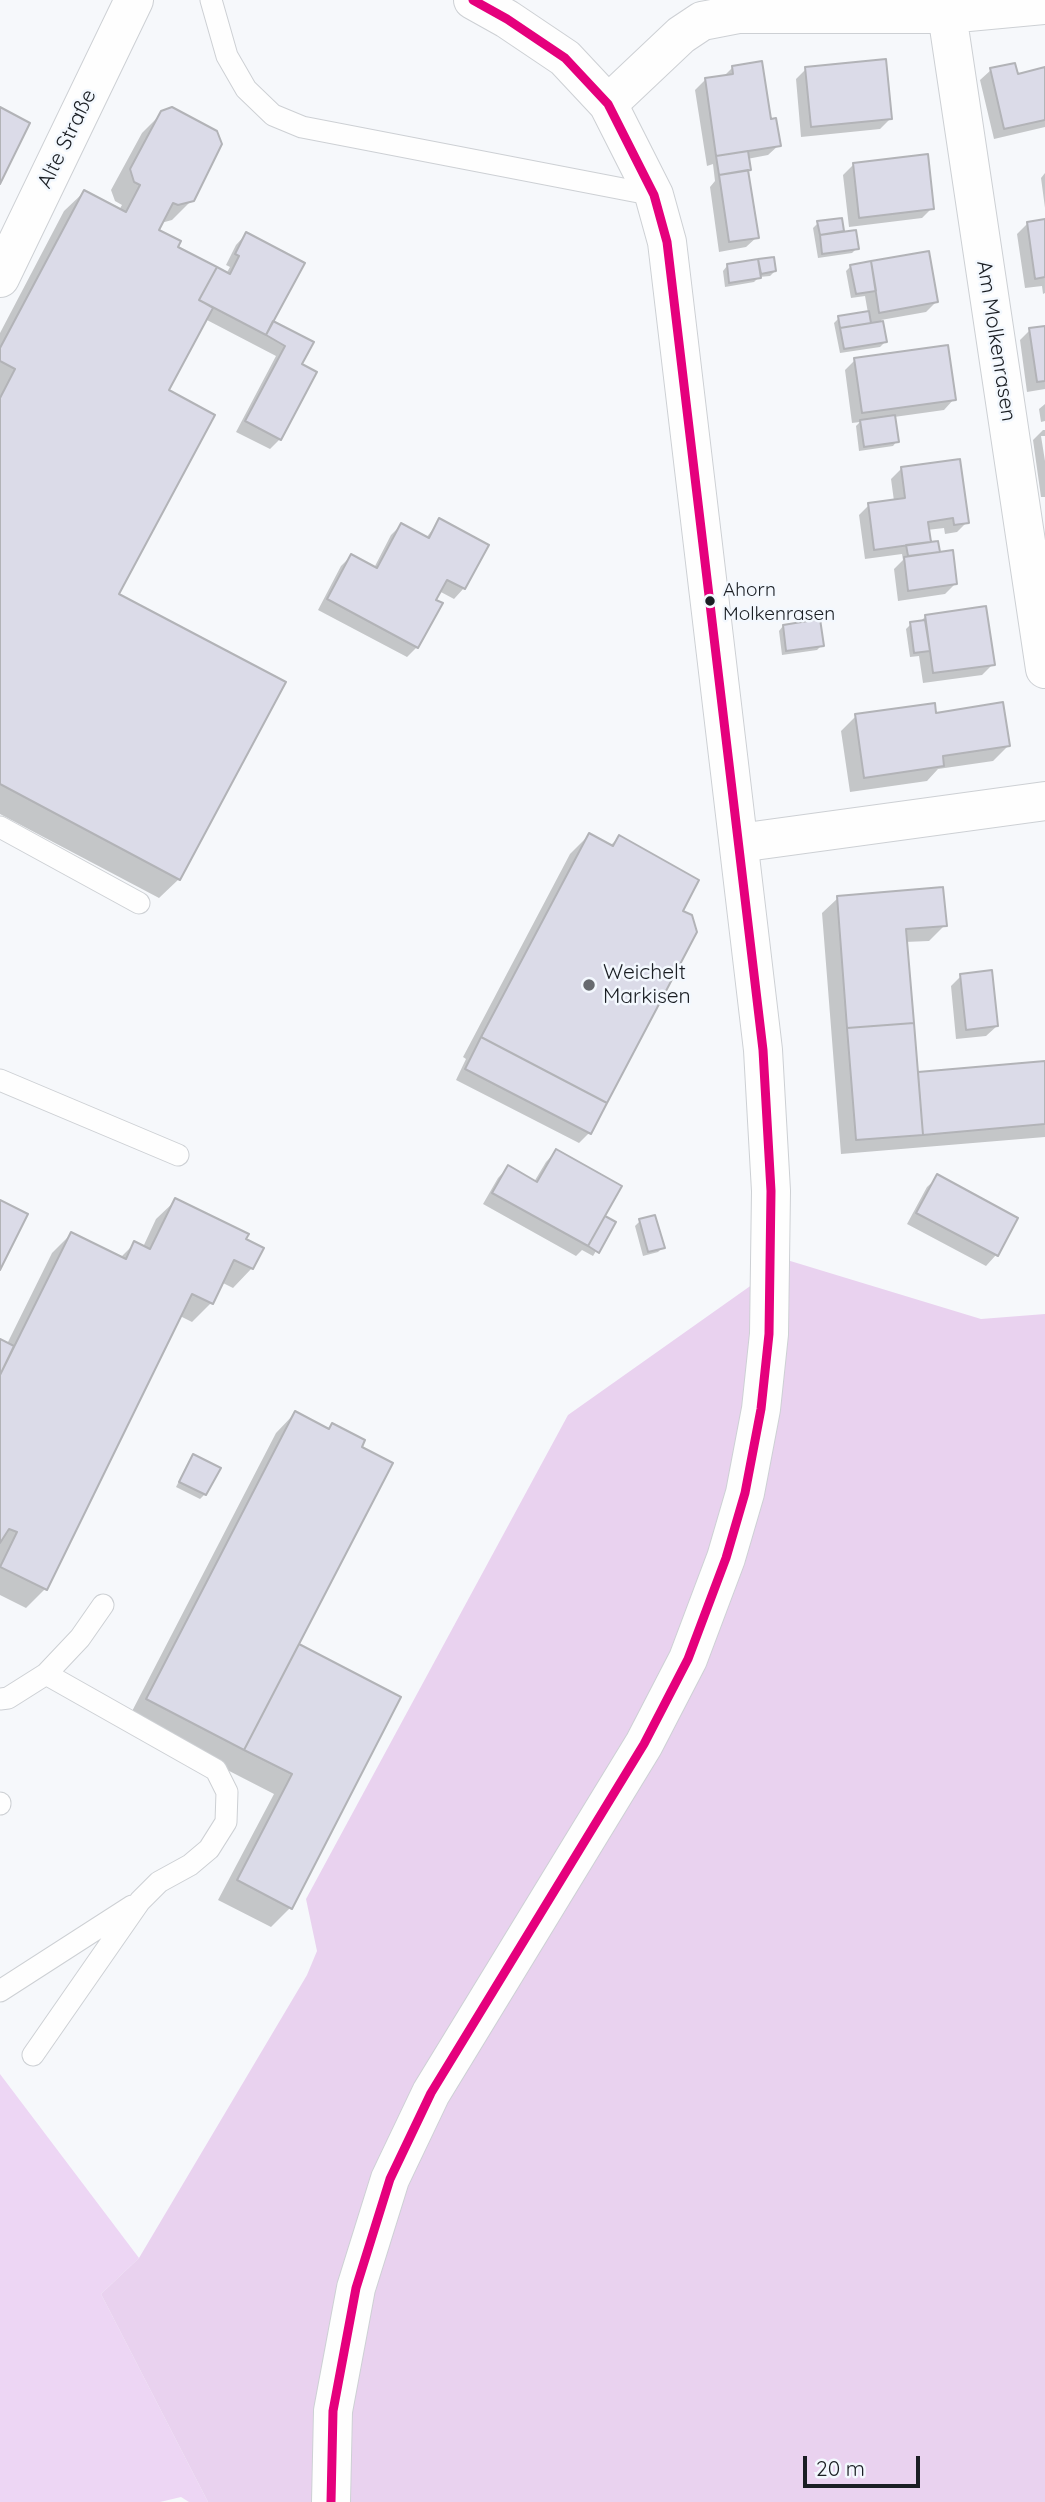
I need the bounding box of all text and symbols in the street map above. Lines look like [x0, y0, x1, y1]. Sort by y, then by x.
street label: Alte Straße [32, 85, 102, 193]
street label: Am Molkenrasen [971, 259, 1021, 423]
place label: Ahorn Molkenrasen [723, 579, 835, 623]
marker: Ahorn Molkenrasen [703, 594, 717, 608]
place label: Weichelt Markisen [603, 960, 691, 1010]
marker: Weichelt Markisen [581, 977, 597, 993]
scale bar [807, 2442, 924, 2486]
text: 20 m [816, 2455, 865, 2481]

